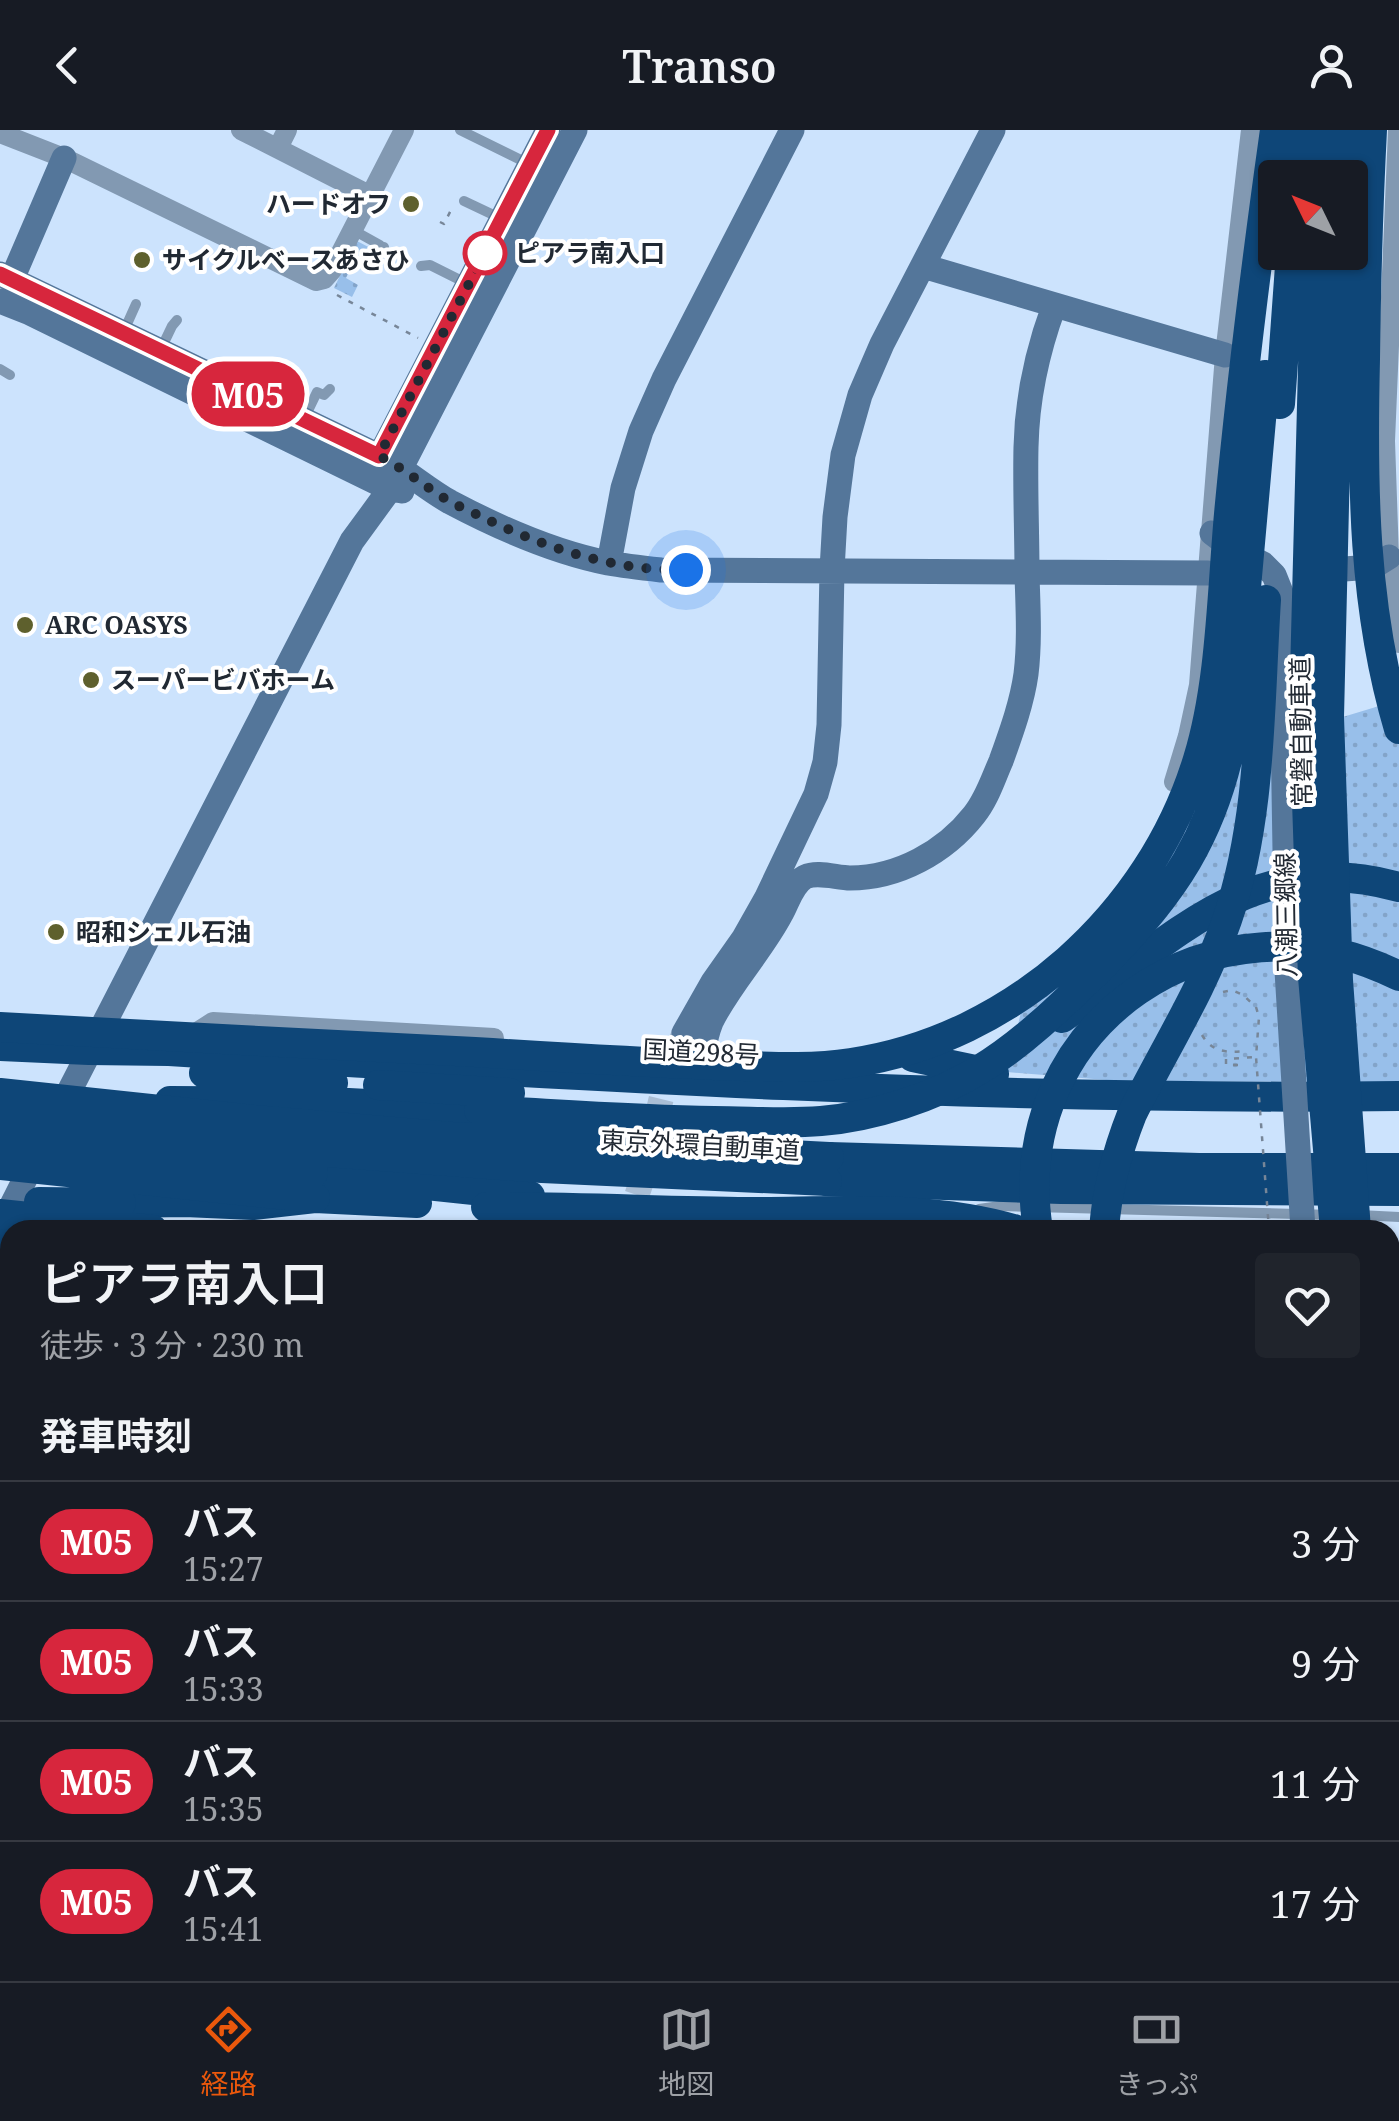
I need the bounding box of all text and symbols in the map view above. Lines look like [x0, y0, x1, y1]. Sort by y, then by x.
text: Transo [622, 35, 777, 96]
icon: back [40, 38, 95, 93]
icon: person [1304, 38, 1359, 93]
north arrow [1258, 160, 1368, 270]
map controls [1258, 160, 1368, 270]
place label: ハードオフ [266, 186, 391, 220]
marker: ハードオフ [400, 193, 422, 215]
marker: ピアラ南入口 [464, 232, 506, 274]
place label: ピアラ南入口 [515, 235, 665, 269]
place label: サイクルベースあさひ [162, 242, 410, 276]
marker: サイクルベースあさひ [131, 249, 153, 271]
line badge: M05 [190, 362, 306, 426]
text: M05 [212, 371, 284, 418]
your location [661, 545, 711, 595]
place label: ARC OASYS [45, 607, 188, 641]
marker: ARC OASYS [14, 614, 36, 636]
street label: 常磐自動車道 [1282, 657, 1318, 807]
place label: スーパービバホーム [111, 662, 335, 696]
marker: スーパービバホーム [80, 669, 102, 691]
street label: 八潮三郷線 [1267, 852, 1303, 978]
place label: 昭和シェル石油 [76, 914, 251, 948]
marker: 昭和シェル石油 [45, 921, 67, 943]
street label: 国道298号 [642, 1031, 760, 1071]
street label: 東京外環自動車道 [599, 1122, 801, 1166]
text: ピアラ南入口 [40, 1250, 328, 1315]
button: heart [1255, 1253, 1360, 1358]
text: 徒歩 · 3 分 · 230 m [40, 1323, 304, 1366]
text: 発車時刻 [40, 1409, 192, 1461]
text: バス [183, 1495, 259, 1547]
text: 3 分 [1291, 1517, 1360, 1569]
text: M05 [60, 1518, 133, 1565]
text: 15:27 [183, 1547, 264, 1590]
text: バス [183, 1615, 259, 1667]
text: 9 分 [1291, 1637, 1360, 1689]
text: M05 [60, 1638, 133, 1685]
text: 15:33 [183, 1667, 264, 1710]
text: バス [183, 1735, 259, 1787]
text: 11 分 [1270, 1757, 1360, 1809]
text: M05 [60, 1758, 133, 1805]
text: 15:35 [183, 1787, 264, 1830]
text: バス [183, 1855, 259, 1907]
text: 17 分 [1270, 1877, 1360, 1929]
text: M05 [60, 1878, 133, 1925]
text: 15:41 [183, 1907, 264, 1950]
tab: 経路 [201, 2002, 257, 2102]
tab: 地図 [658, 2002, 714, 2102]
tab: きっぷ [1115, 2002, 1198, 2102]

